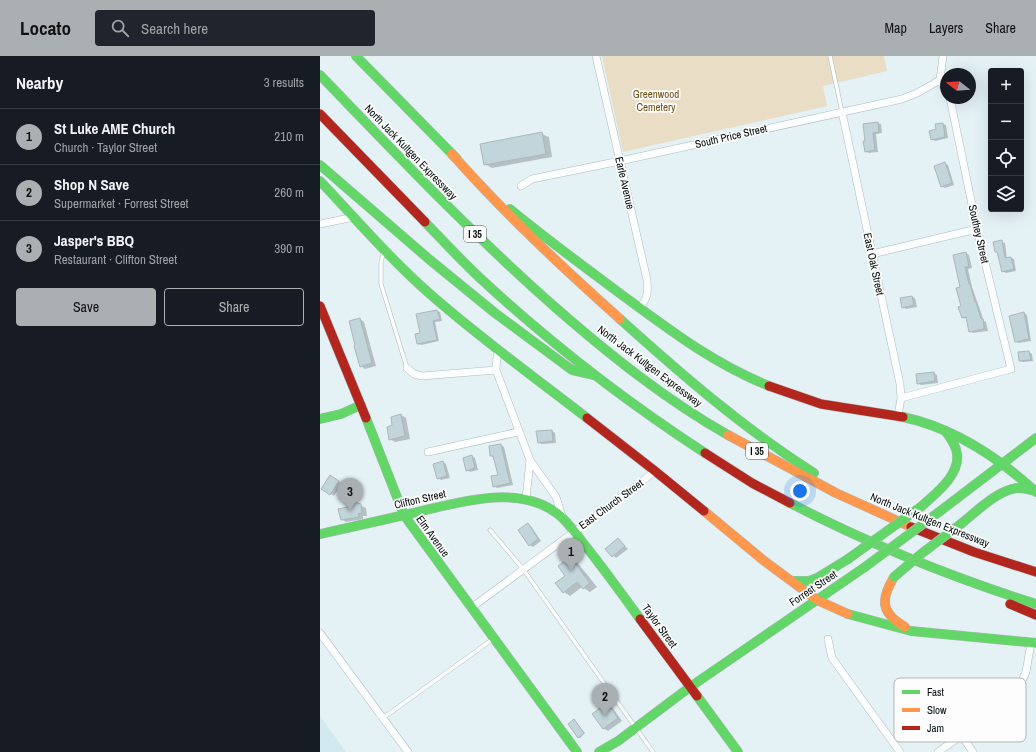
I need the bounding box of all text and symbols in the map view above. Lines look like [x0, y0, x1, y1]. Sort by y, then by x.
search box [95, 10, 375, 46]
text: Locato [20, 15, 71, 41]
icon: search [109, 17, 131, 39]
text: Search here [141, 18, 208, 39]
text: Map [885, 19, 907, 37]
text: Layers [929, 19, 963, 37]
text: Share [985, 19, 1016, 37]
north arrow [940, 68, 976, 104]
map controls [988, 68, 1024, 212]
button: + [988, 68, 1024, 104]
text: Nearby [16, 71, 63, 94]
text: 3 results [264, 74, 304, 91]
park label: Greenwood Cemetery [633, 87, 679, 114]
street label: North Jack Kultgen Expressway [362, 101, 461, 203]
button: − [988, 104, 1024, 140]
text: St Luke AME Church [54, 118, 175, 139]
street label: South Price Street [694, 121, 769, 151]
text: 1 [26, 128, 32, 145]
text: 210 m [274, 128, 304, 145]
text: Church · Taylor Street [54, 139, 157, 156]
button: locate [988, 140, 1024, 176]
street label: Earle Avenue [612, 155, 638, 211]
text: Shop N Save [54, 174, 129, 195]
button: layers [988, 176, 1024, 212]
text: 2 [26, 184, 32, 201]
text: 260 m [274, 184, 304, 201]
text: Supermarket · Forrest Street [54, 195, 189, 212]
street label: Southey Street [965, 203, 993, 265]
road number: I 35 [464, 226, 486, 242]
text: Jasper's BBQ [54, 230, 134, 251]
street label: East Oak Street [861, 231, 888, 297]
text: 3 [26, 240, 32, 257]
text: 390 m [274, 240, 304, 257]
text: Restaurant · Clifton Street [54, 251, 177, 268]
button: Save [16, 288, 156, 326]
button: Share [164, 288, 304, 326]
street label: North Jack Kultgen Expressway [595, 322, 705, 410]
road number: I 35 [746, 443, 768, 459]
street label: East Church Street [576, 476, 646, 532]
pin: 3 [337, 478, 363, 511]
your location [790, 481, 810, 501]
street label: Clifton Street [393, 486, 448, 512]
street label: North Jack Kultgen Expressway [868, 490, 992, 551]
street label: Elm Avenue [413, 512, 453, 560]
pin: 1 [558, 538, 584, 571]
street label: Forrest Street [786, 567, 840, 609]
street label: Taylor Street [639, 601, 681, 651]
legend [894, 678, 1026, 742]
pin: 2 [592, 683, 618, 716]
text: Fast [927, 685, 945, 699]
text: Slow [927, 703, 947, 717]
text: Jam [927, 721, 944, 735]

